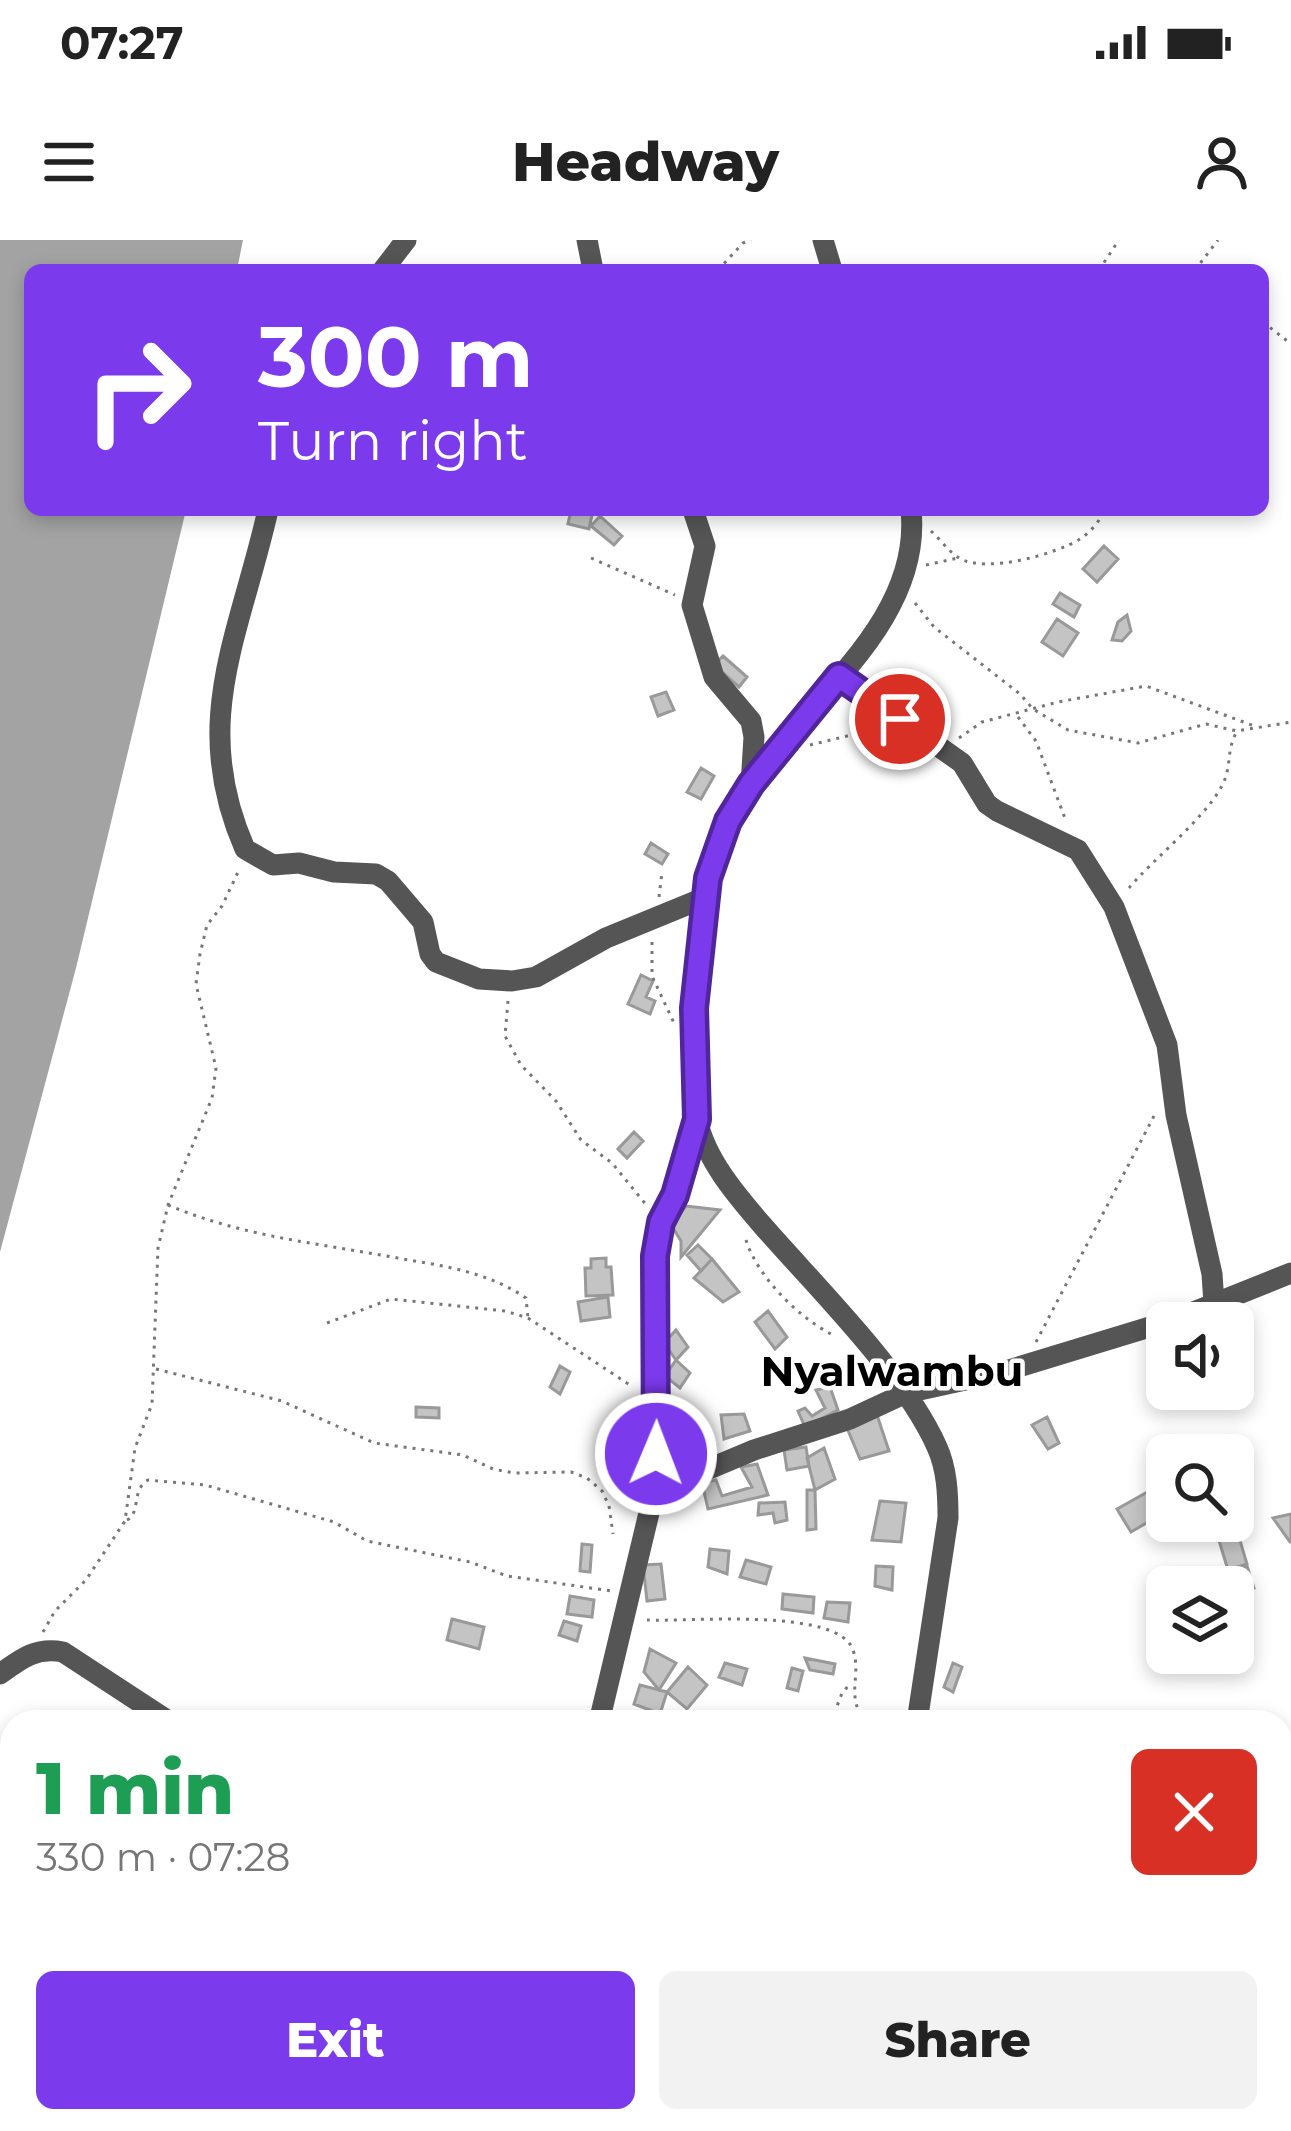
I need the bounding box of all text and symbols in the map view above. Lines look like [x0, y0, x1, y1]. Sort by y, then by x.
text: 07:27 [60, 15, 184, 70]
icon: menu [36, 129, 102, 195]
text: Headway [512, 129, 779, 195]
icon: person [1189, 129, 1255, 195]
text: 300 m [258, 306, 534, 408]
icon: right [60, 312, 216, 468]
text: Turn right [258, 408, 528, 474]
pin [849, 668, 951, 770]
icon: arrive [867, 686, 933, 752]
map controls [1146, 1302, 1254, 1674]
button: sound [1146, 1302, 1254, 1410]
district label: Nyalwambu [761, 1345, 1023, 1397]
position arrow [593, 1391, 719, 1517]
button: search [1146, 1434, 1254, 1542]
button: layers [1146, 1566, 1254, 1674]
text: 1 min [36, 1744, 234, 1832]
button: close [1131, 1749, 1257, 1875]
text: 330 m · 07:28 [36, 1833, 291, 1881]
button: Exit [36, 1971, 635, 2109]
button: Share [659, 1971, 1257, 2109]

